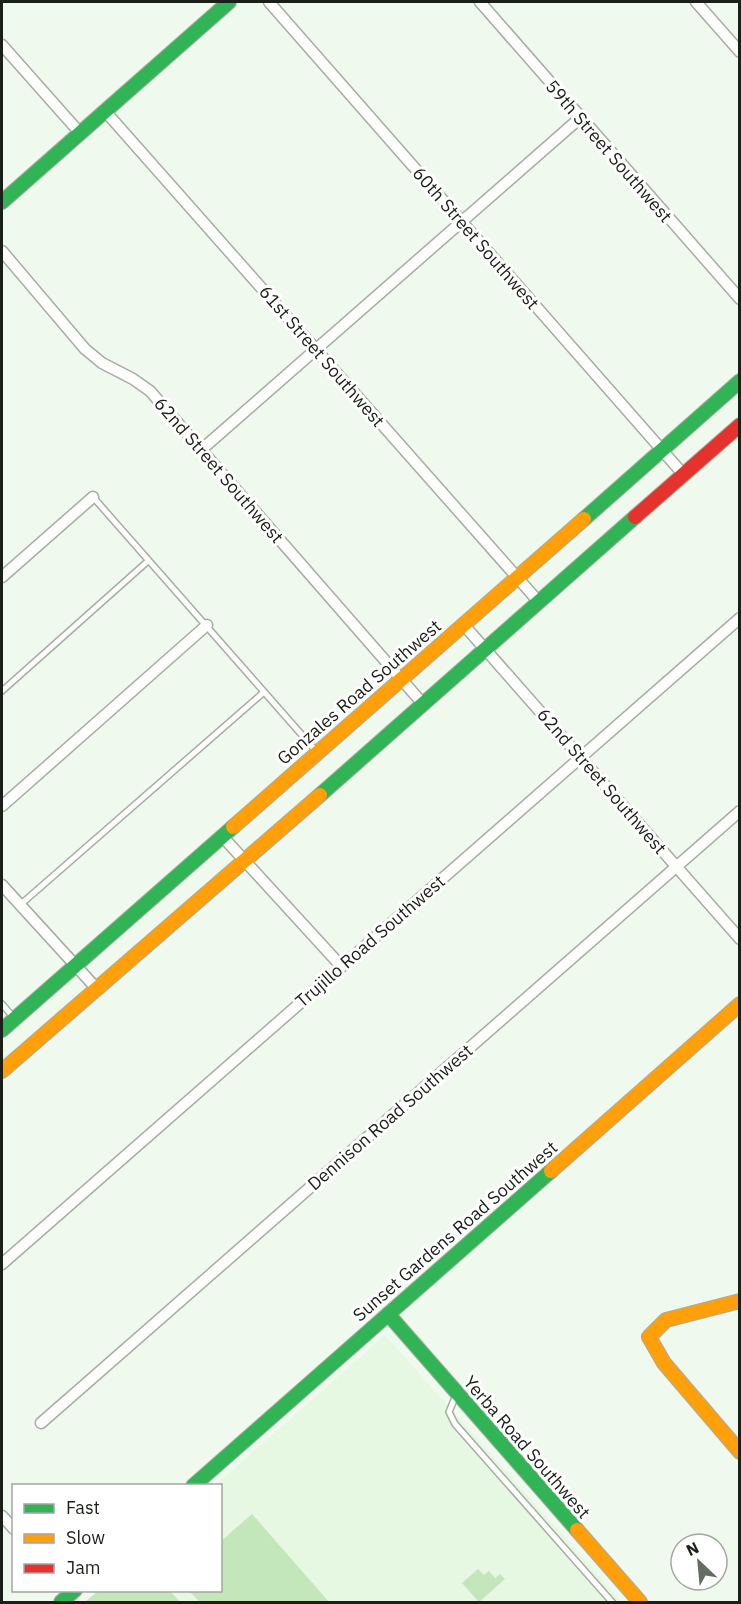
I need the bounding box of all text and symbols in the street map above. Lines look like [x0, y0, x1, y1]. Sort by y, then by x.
street label: 59th Street Southwest [541, 75, 677, 227]
street label: 60th Street Southwest [408, 162, 544, 314]
street label: 61st Street Southwest [254, 280, 390, 432]
street label: 62nd Street Southwest [149, 392, 289, 548]
street label: Gonzales Road Southwest [272, 614, 446, 770]
street label: 62nd Street Southwest [532, 703, 672, 859]
street label: Trujillo Road Southwest [290, 870, 450, 1012]
street label: Dennison Road Southwest [303, 1039, 477, 1195]
street label: Sunset Gardens Road Southwest [348, 1136, 562, 1326]
street label: Yerba Road Southwest [459, 1371, 595, 1523]
legend [12, 1484, 222, 1592]
text: Fast [66, 1496, 100, 1519]
text: Slow [66, 1526, 105, 1549]
north arrow [669, 1532, 729, 1592]
text: N [683, 1537, 702, 1560]
text: Jam [66, 1556, 101, 1579]

